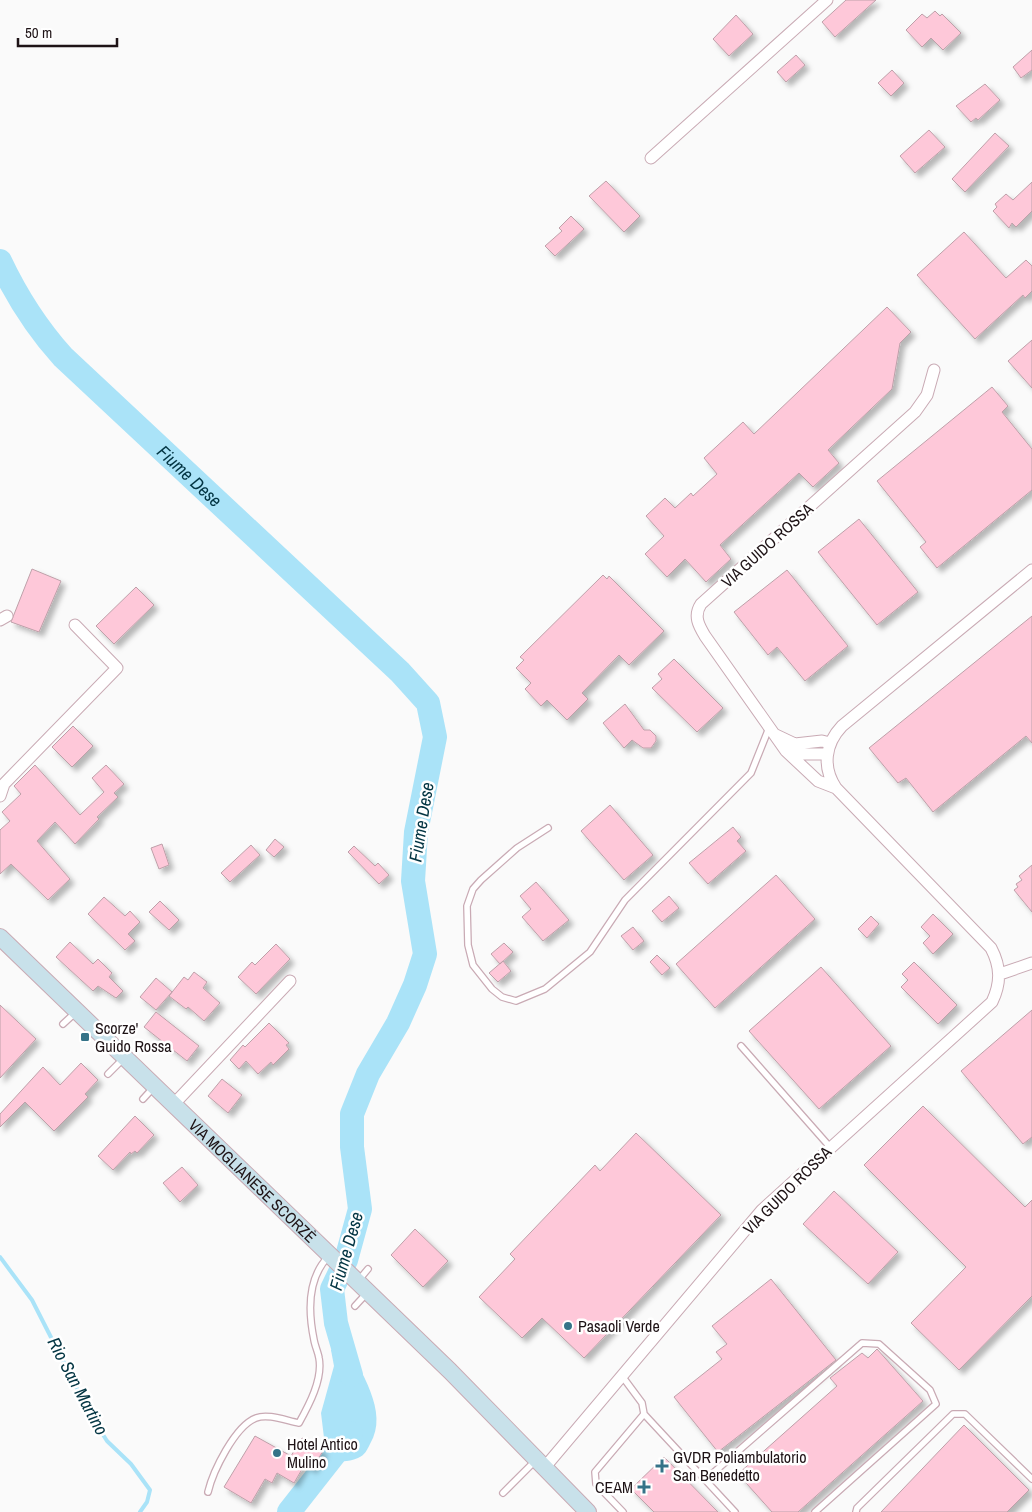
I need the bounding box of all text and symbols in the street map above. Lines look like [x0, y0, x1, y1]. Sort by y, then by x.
scale bar [18, 15, 116, 47]
text: 50 m [25, 22, 52, 43]
water label: Fiume Dese [152, 439, 228, 512]
street label: VIA GUIDO ROSSA [716, 498, 818, 592]
water label: Fiume Dese [402, 780, 440, 864]
place label: Scorze' Guido Rossa [95, 1017, 172, 1057]
marker: Scorze' Guido Rossa [79, 1031, 91, 1043]
street label: VIA MOGLIANESE SCORZÈ [184, 1114, 321, 1247]
street label: VIA GUIDO ROSSA [738, 1141, 836, 1239]
water label: Fiume Dese [323, 1209, 369, 1293]
place label: Pasaoli Verde [578, 1315, 660, 1337]
marker: Pasaoli Verde [562, 1320, 574, 1332]
water label: Rio San Martino [42, 1333, 114, 1439]
place label: Hotel Antico Mulino [287, 1433, 358, 1473]
place label: GVDR Poliambulatorio San Benedetto [673, 1446, 806, 1486]
marker: Hotel Antico Mulino [271, 1447, 283, 1459]
marker: GVDR Poliambulatorio San Benedetto [655, 1459, 669, 1473]
place label: CEAM [595, 1476, 633, 1498]
marker: CEAM [637, 1480, 651, 1494]

